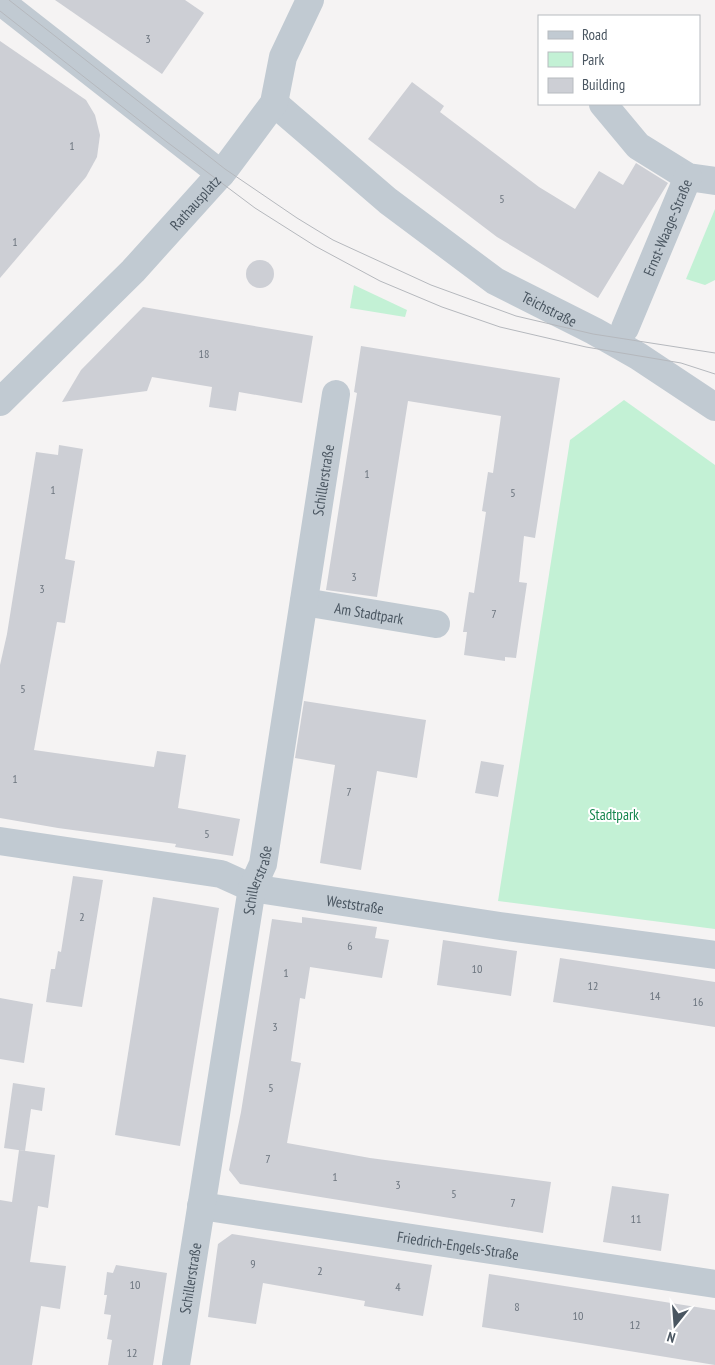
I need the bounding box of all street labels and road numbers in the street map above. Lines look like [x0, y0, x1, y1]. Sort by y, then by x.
street label: Rathausplatz [165, 171, 224, 234]
street label: Ernst-Waage-Straße [638, 176, 696, 279]
street label: Teichstraße [519, 287, 580, 330]
street label: Schillerstraße [308, 443, 338, 517]
street label: Am Stadtpark [333, 598, 405, 628]
street label: Schillerstraße [238, 844, 275, 916]
street label: Weststraße [325, 890, 385, 918]
street label: Friedrich-Engels-Straße [396, 1226, 520, 1264]
street label: Schillerstraße [175, 1241, 205, 1315]

